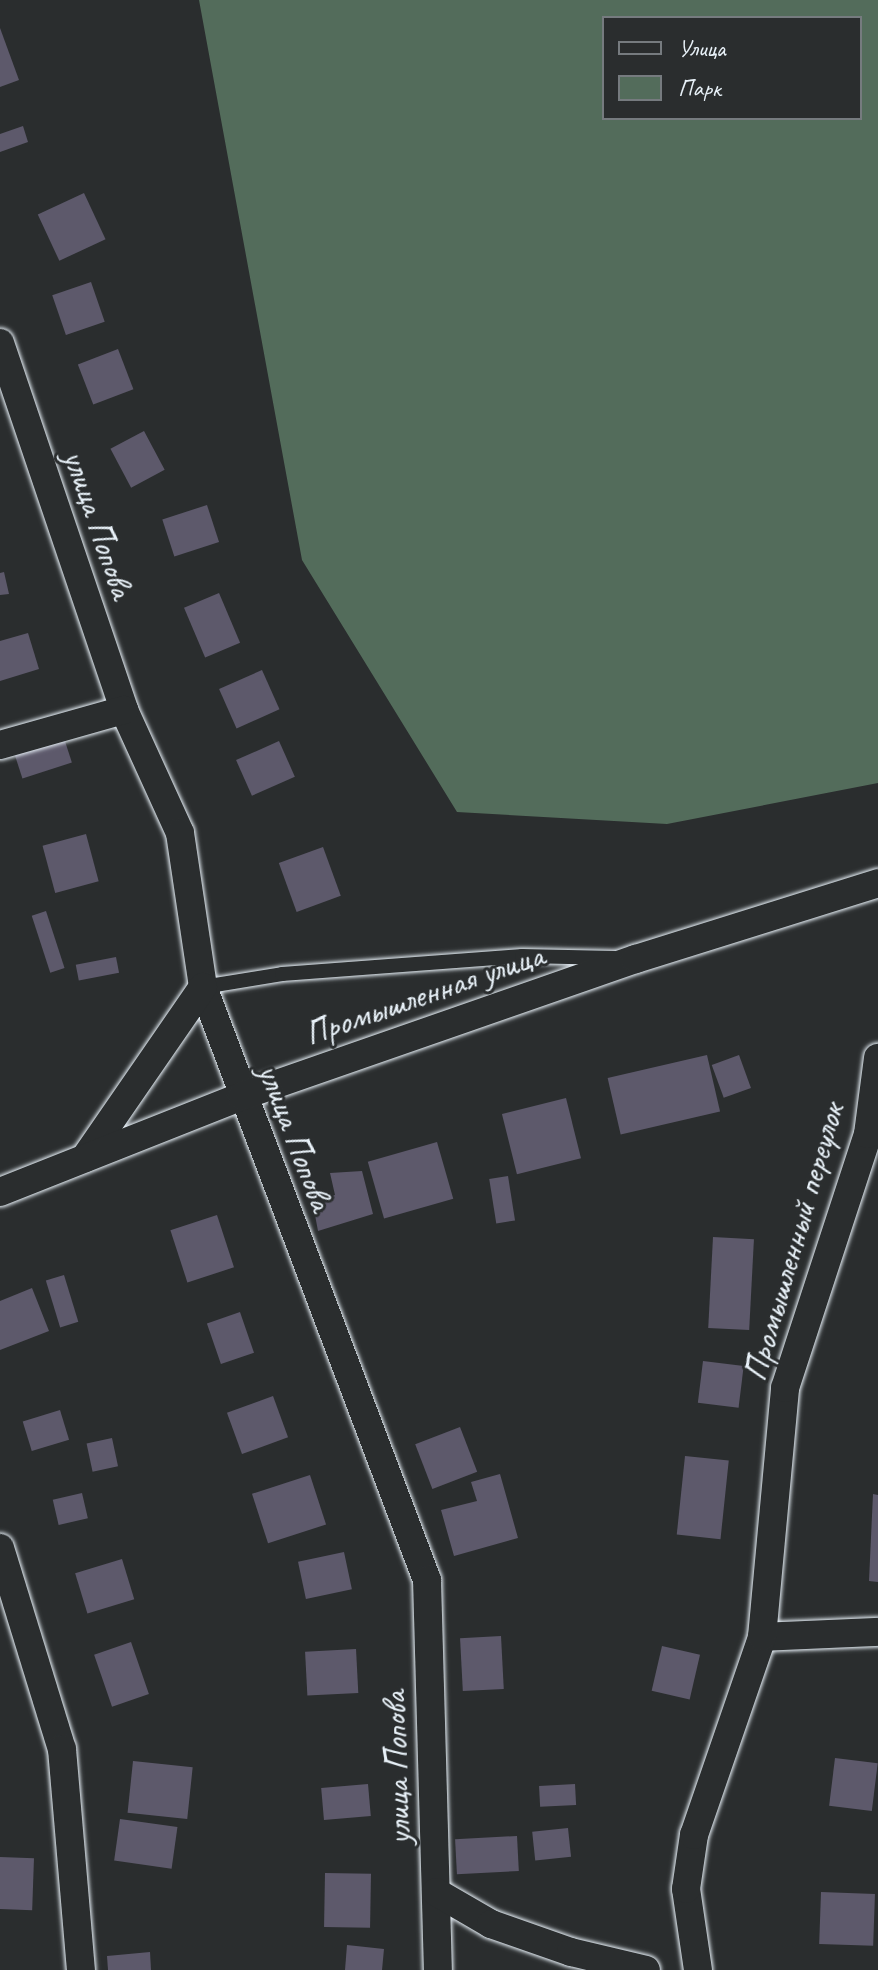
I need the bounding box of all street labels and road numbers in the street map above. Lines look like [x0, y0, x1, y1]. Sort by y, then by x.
street label: улица Попова [55, 445, 143, 603]
street label: Промышленная улица [299, 934, 549, 1054]
street label: улица Попова [249, 1058, 343, 1216]
street label: Промышленный переулок [734, 1098, 852, 1386]
street label: улица Попова [373, 1690, 419, 1846]

